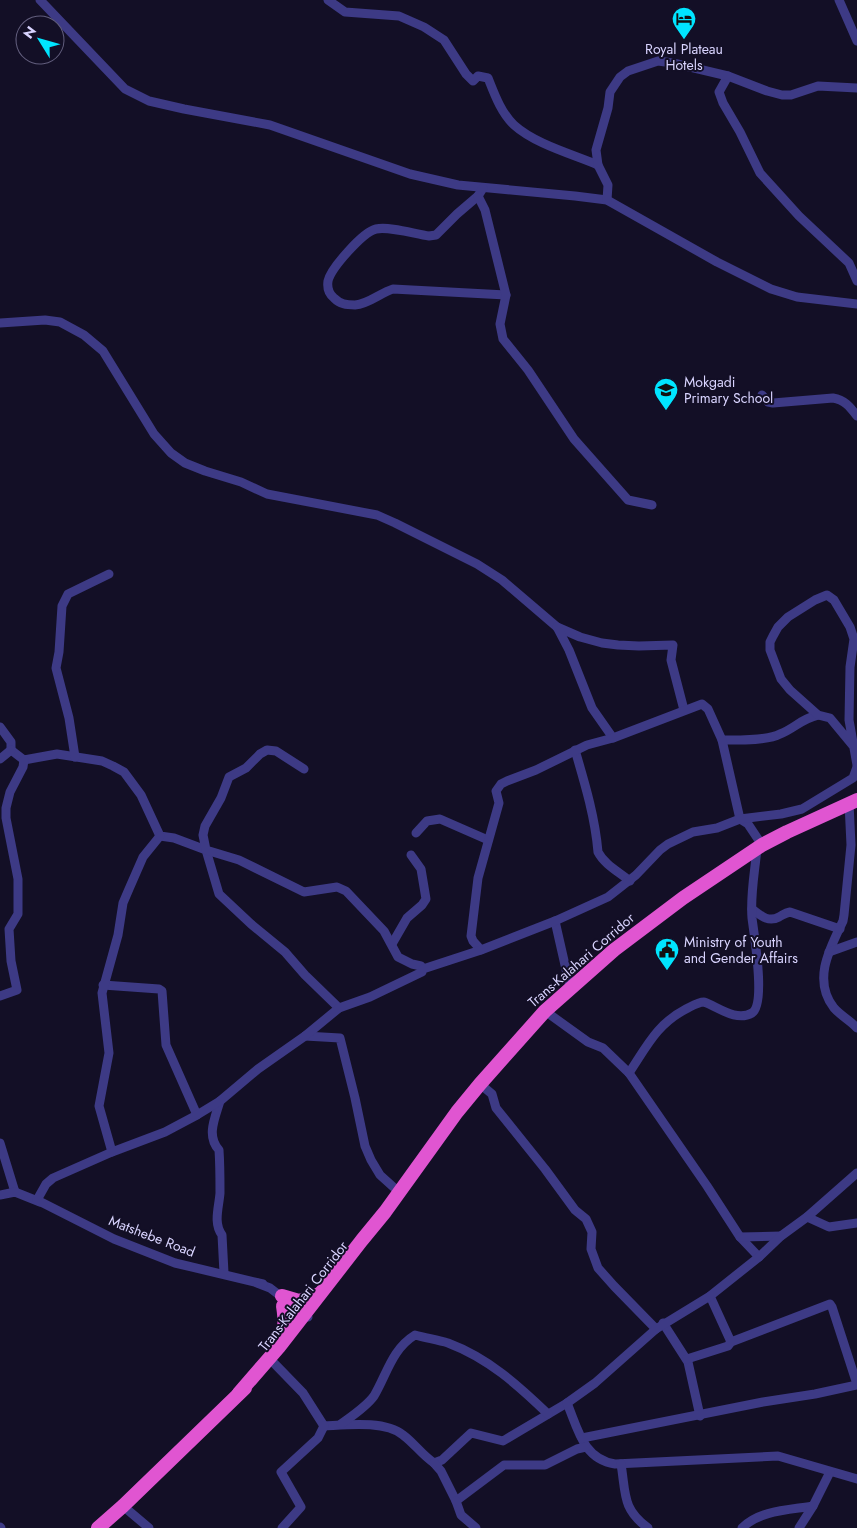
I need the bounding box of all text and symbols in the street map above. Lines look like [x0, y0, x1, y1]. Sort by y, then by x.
hotel icon: Royal Plateau Hotels [671, 6, 697, 40]
north arrow [15, 15, 65, 65]
text: N [18, 22, 41, 43]
place label: Royal Plateau Hotels [645, 39, 723, 75]
place label: Mokgadi Primary School [684, 372, 773, 408]
school or university icon: Mokgadi Primary School [653, 377, 679, 411]
street label: Trans-Kalahari Corridor [523, 908, 639, 1012]
place label: Ministry of Youth and Gender Affairs [684, 932, 798, 968]
public building icon: Ministry of Youth and Gender Affairs [654, 937, 680, 971]
street label: Matshebe Road [106, 1210, 198, 1262]
street label: Trans-Kalahari Corridor [254, 1236, 353, 1355]

